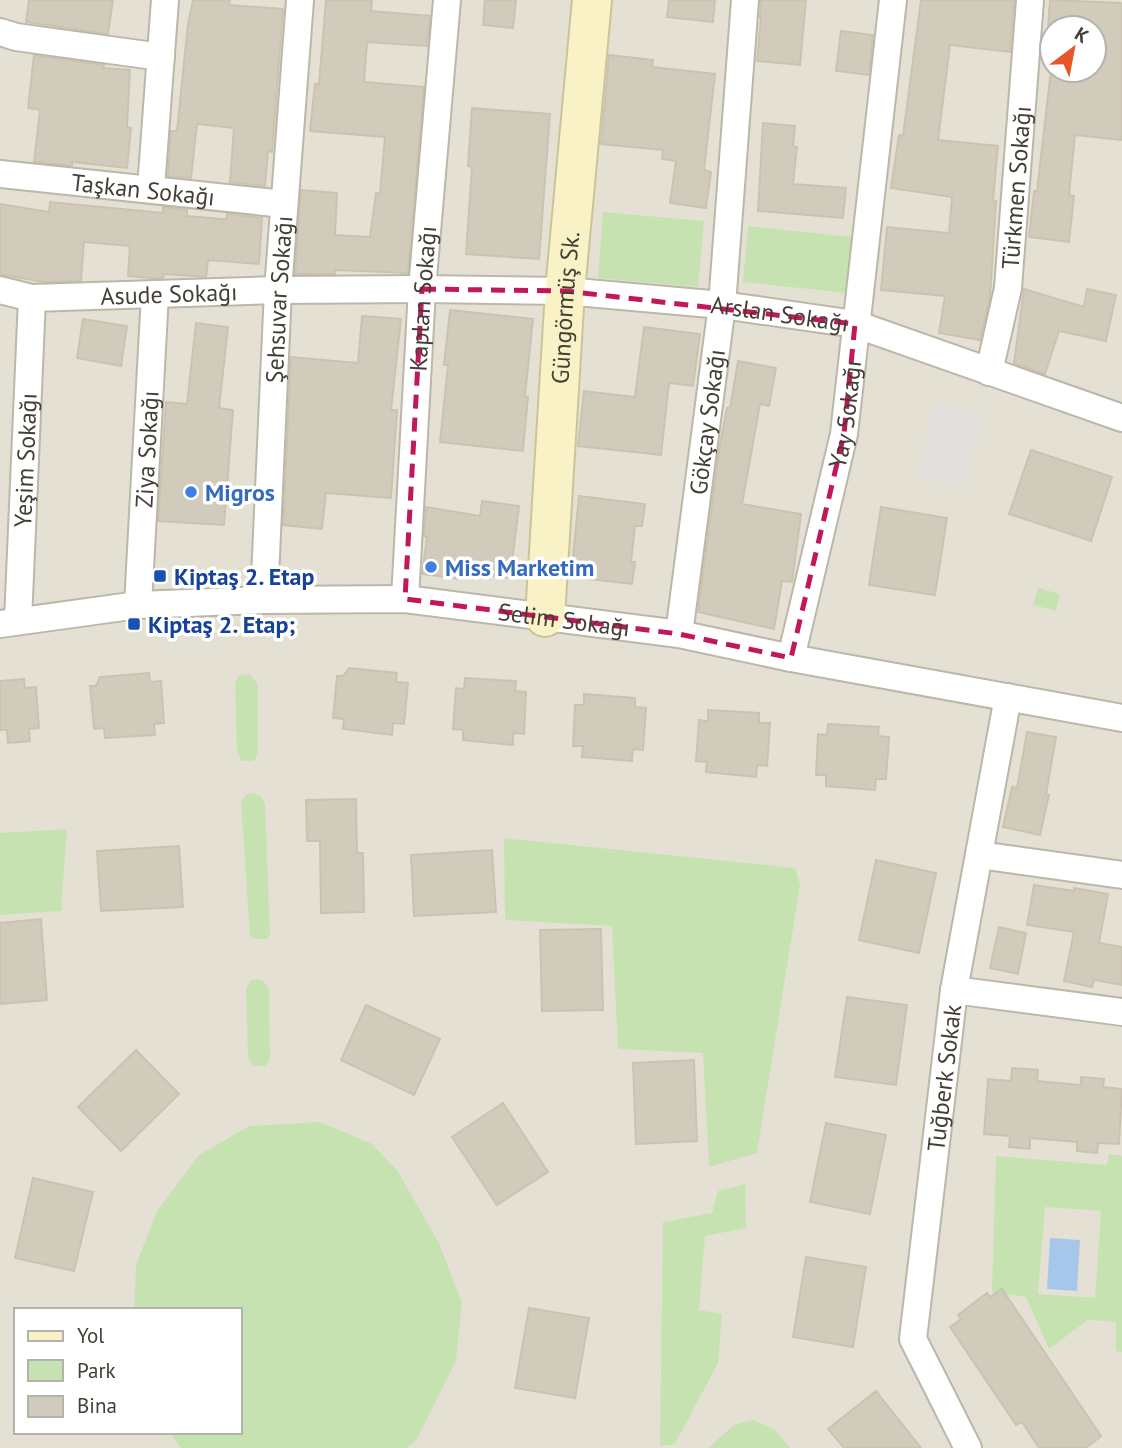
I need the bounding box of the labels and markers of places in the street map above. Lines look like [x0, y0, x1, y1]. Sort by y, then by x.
place label: Migros [205, 477, 275, 508]
marker: Migros [183, 484, 199, 500]
place label: Miss Marketim [445, 552, 594, 583]
marker: Miss Marketim [423, 559, 439, 575]
place label: Kiptaş 2. Etap [174, 561, 315, 592]
marker: Kiptaş 2. Etap [152, 568, 168, 584]
place label: Kiptaş 2. Etap; [148, 609, 295, 640]
marker: Kiptaş 2. Etap; [126, 616, 142, 632]

